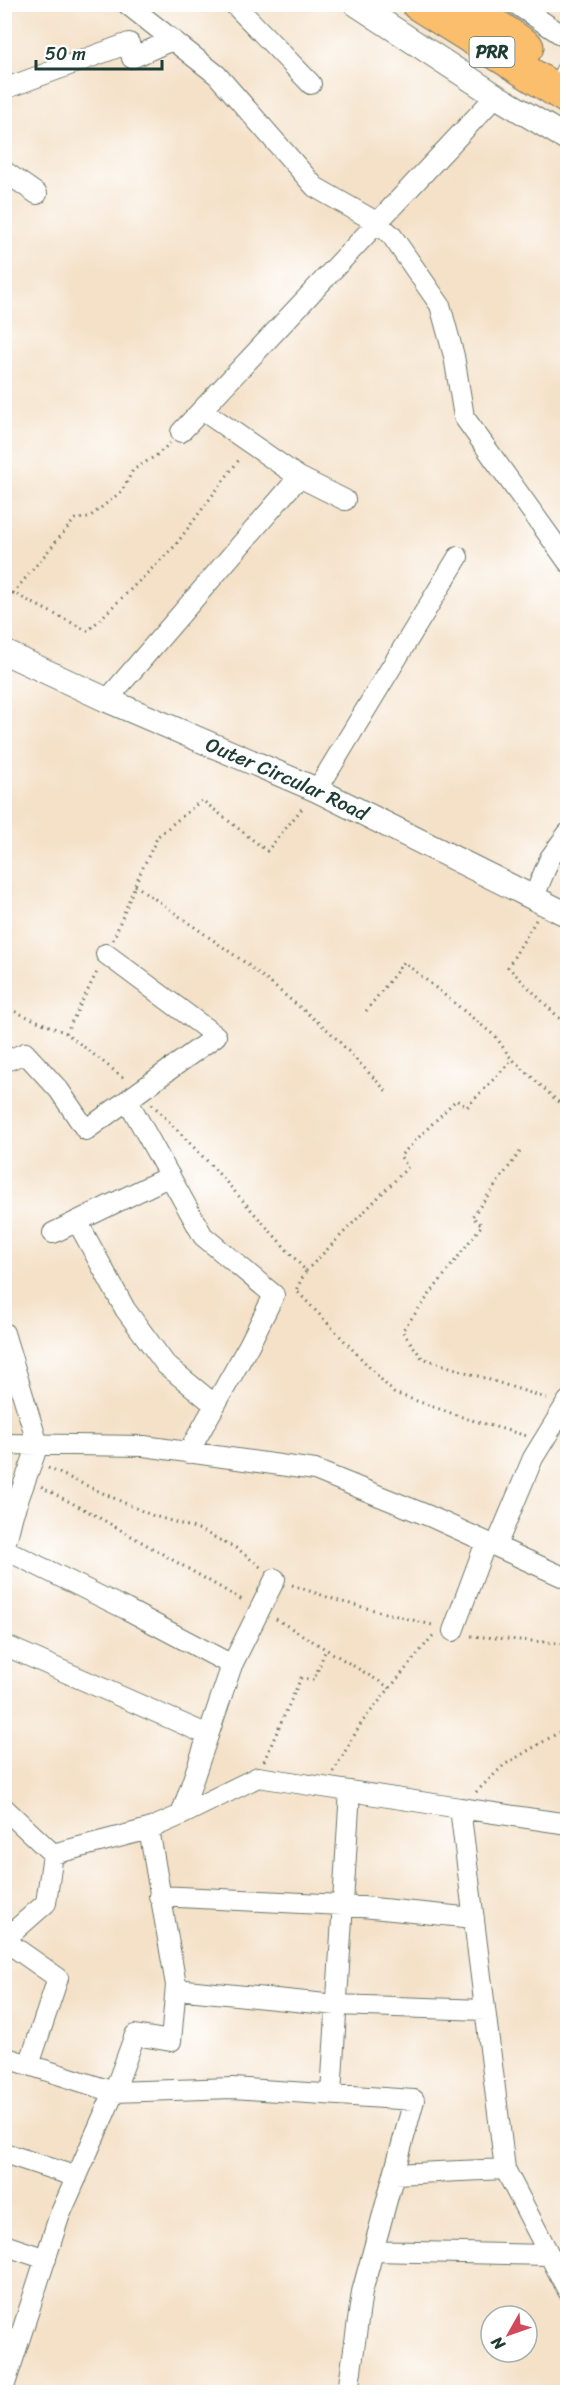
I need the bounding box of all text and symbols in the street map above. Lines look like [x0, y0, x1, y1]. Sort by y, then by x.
scale bar [36, 33, 162, 71]
road number: PRR [470, 37, 514, 67]
text: 50 m [45, 38, 86, 70]
street label: Outer Circular Road [200, 727, 376, 831]
north arrow [479, 2304, 539, 2364]
text: N [483, 2329, 513, 2358]

